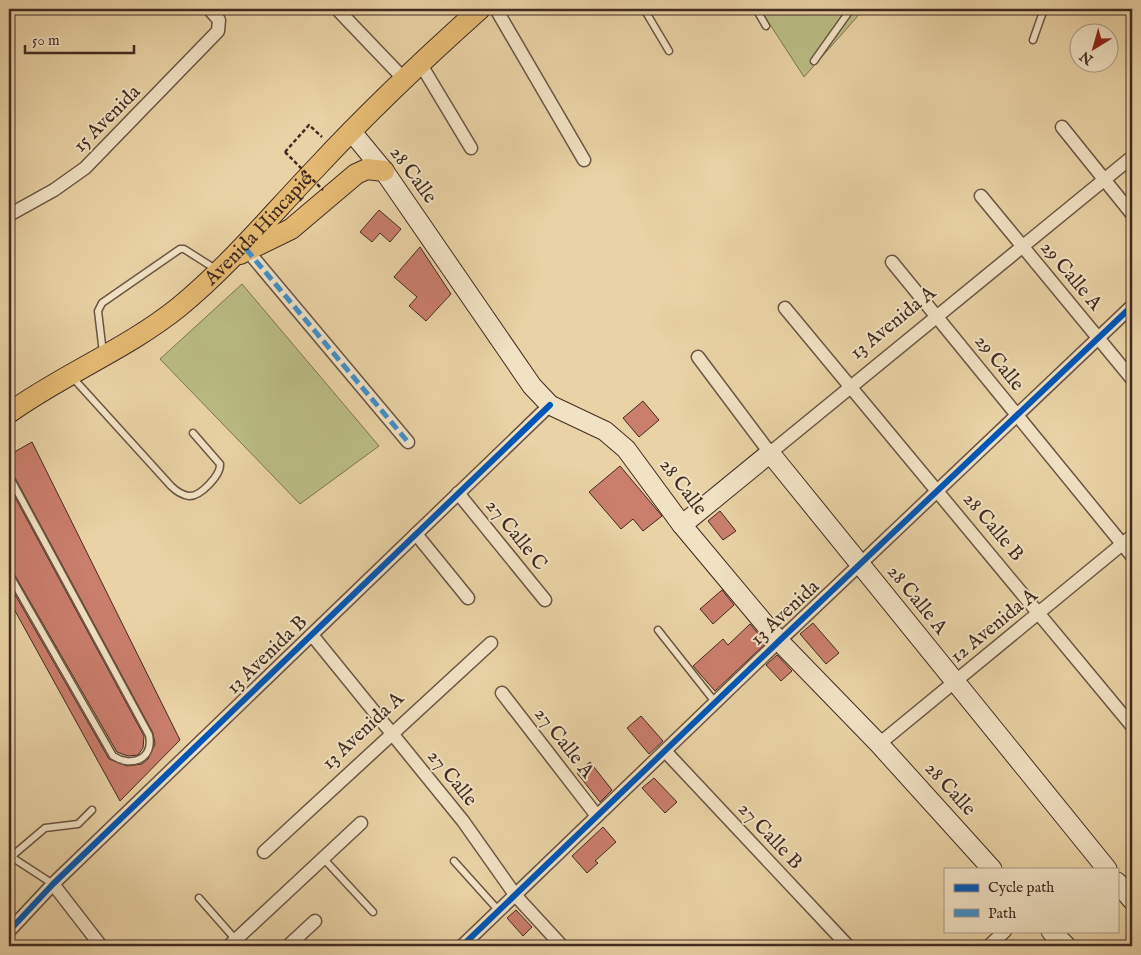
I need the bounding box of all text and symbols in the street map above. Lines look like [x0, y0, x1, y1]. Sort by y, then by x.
scale bar [25, 22, 134, 54]
north arrow [1068, 22, 1118, 72]
text: 50 m [32, 31, 60, 50]
text: N [1077, 47, 1098, 69]
street label: 15 Avenida [68, 80, 146, 158]
street label: 28 Calle [384, 142, 442, 208]
street label: Avenida Hincapié [198, 167, 318, 291]
street label: 29 Calle A [1035, 236, 1108, 316]
street label: 13 Avenida A [845, 280, 941, 365]
street label: 29 Calle [969, 330, 1029, 396]
street label: 28 Calle [654, 454, 712, 520]
street label: 28 Calle B [957, 487, 1029, 567]
street label: 27 Calle C [480, 494, 552, 576]
street label: 28 Calle A [881, 560, 953, 640]
street label: 13 Avenida [745, 574, 825, 651]
street label: 12 Avenida A [945, 583, 1043, 669]
street label: 13 Avenida B [221, 610, 313, 700]
street label: 13 Avenida A [317, 686, 410, 775]
street label: 27 Calle A [528, 702, 600, 784]
street label: 27 Calle [422, 745, 482, 811]
street label: 28 Calle [919, 757, 981, 821]
street label: 27 Calle B [732, 797, 808, 875]
legend [944, 868, 1118, 932]
text: Cycle path [988, 878, 1054, 897]
text: Path [988, 904, 1016, 923]

